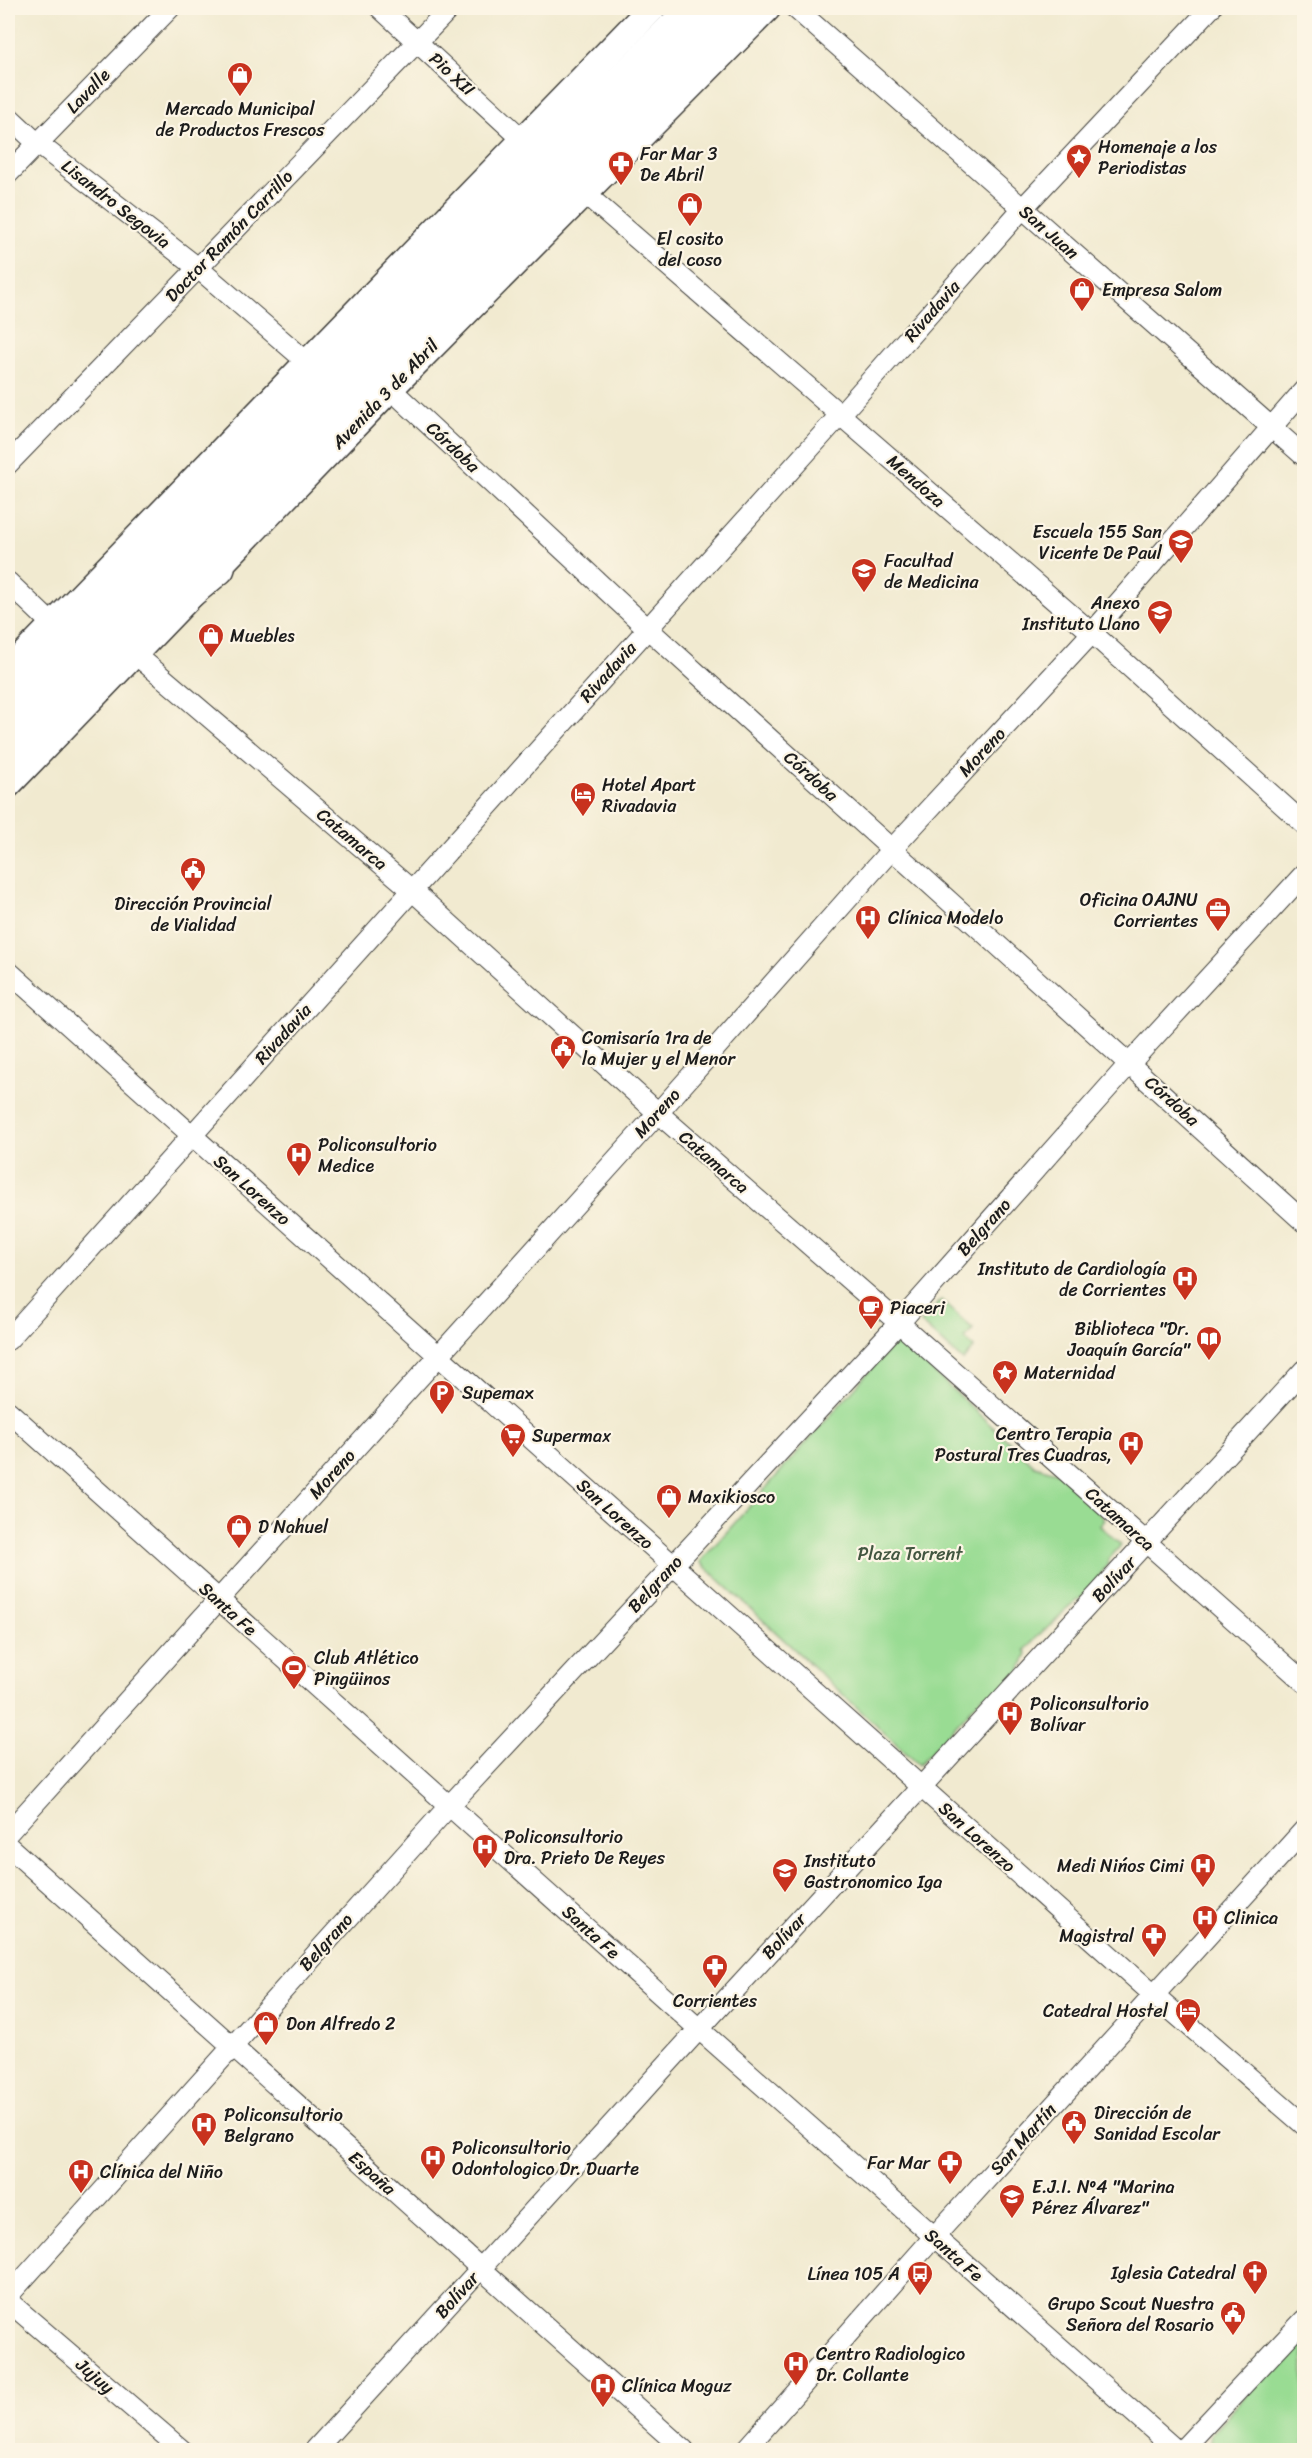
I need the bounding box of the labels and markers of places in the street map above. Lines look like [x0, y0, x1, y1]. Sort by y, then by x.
shop icon: Mercado Municipal de Productos Frescos [225, 60, 255, 98]
place label: Mercado Municipal de Productos Frescos [156, 93, 325, 146]
place label: Homenaje a los Periodistas [1098, 131, 1218, 184]
place label: Far Mar 3 De Abril [640, 138, 717, 191]
place icon: Homenaje a los Periodistas [1064, 142, 1094, 180]
pharmacy icon: Far Mar 3 De Abril [606, 149, 636, 187]
shop icon: El cosito del coso [675, 190, 705, 228]
place label: El cosito del coso [656, 223, 724, 276]
place label: Empresa Salom [1102, 274, 1223, 306]
shop icon: Empresa Salom [1067, 275, 1097, 313]
place label: Escuela 155 San Vicente De Paul [1033, 516, 1163, 569]
school or university icon: Escuela 155 San Vicente De Paul [1166, 527, 1196, 565]
place label: Facultad de Medicina [884, 545, 979, 598]
school or university icon: Facultad de Medicina [849, 556, 879, 594]
place label: Anexo Instituto Llano [1021, 587, 1140, 640]
school or university icon: Anexo Instituto Llano [1145, 598, 1175, 636]
place label: Muebles [230, 620, 295, 652]
shop icon: Muebles [196, 621, 226, 659]
place label: Hotel Apart Rivadavia [602, 769, 697, 822]
hotel icon: Hotel Apart Rivadavia [568, 780, 598, 818]
public building icon: Dirección Provincial de Vialidad [178, 855, 208, 893]
place label: Oficina OAJNU Corrientes [1080, 884, 1199, 937]
place label: Dirección Provincial de Vialidad [114, 888, 273, 941]
office icon: Oficina OAJNU Corrientes [1203, 895, 1233, 933]
place label: Clínica Modelo [888, 902, 1003, 934]
hospital icon: Clínica Modelo [853, 903, 883, 941]
place label: Comisaría 1ra de la Mujer y el Menor [582, 1022, 736, 1075]
public building icon: Comisaría 1ra de la Mujer y el Menor [548, 1033, 578, 1071]
place label: Policonsultorio Medice [318, 1129, 437, 1182]
hospital icon: Policonsultorio Medice [284, 1140, 314, 1178]
place label: Instituto de Cardiología de Corrientes [977, 1253, 1167, 1306]
hospital icon: Instituto de Cardiología de Corrientes [1170, 1264, 1200, 1302]
place label: Piaceri [890, 1292, 946, 1324]
cafe icon: Piaceri [856, 1293, 886, 1331]
place label: Biblioteca "Dr. Joaquín García" [1067, 1313, 1192, 1366]
library icon: Biblioteca "Dr. Joaquín García" [1194, 1324, 1224, 1362]
place label: Maternidad [1024, 1357, 1116, 1389]
place icon: Maternidad [990, 1358, 1020, 1396]
place label: Supemax [462, 1377, 535, 1409]
parking icon: Supemax [427, 1378, 457, 1416]
place label: Centro Terapia Postural Tres Cuadras, [935, 1418, 1112, 1471]
place label: Supermax [532, 1420, 612, 1452]
supermarket icon: Supermax [498, 1421, 528, 1459]
hospital icon: Centro Terapia Postural Tres Cuadras, [1116, 1429, 1146, 1467]
place label: Maxikiosco [688, 1481, 775, 1513]
shop icon: Maxikiosco [654, 1482, 684, 1520]
place label: D Nahuel [258, 1511, 329, 1543]
shop icon: D Nahuel [224, 1512, 254, 1550]
place label: Club Atlético Pingüinos [314, 1642, 419, 1695]
sports icon: Club Atlético Pingüinos [279, 1653, 309, 1691]
place label: Policonsultorio Bolívar [1030, 1688, 1149, 1741]
hospital icon: Policonsultorio Bolívar [995, 1699, 1025, 1737]
place label: Policonsultorio Dra. Prieto De Reyes [504, 1821, 666, 1874]
hospital icon: Policonsultorio Dra. Prieto De Reyes [470, 1832, 500, 1870]
place label: Instituto Gastronomico Iga [803, 1845, 942, 1898]
place label: Medi Nińos Cimi [1057, 1850, 1185, 1882]
hospital icon: Medi Nińos Cimi [1188, 1851, 1218, 1889]
school or university icon: Instituto Gastronomico Iga [770, 1856, 800, 1894]
place label: Clinica [1224, 1902, 1278, 1934]
hospital icon: Clinica [1190, 1903, 1220, 1941]
place label: Magistral [1059, 1920, 1135, 1952]
pharmacy icon: Magistral [1139, 1921, 1169, 1959]
pharmacy icon: Corrientes [700, 1952, 730, 1990]
place label: Corrientes [673, 1985, 758, 2017]
place label: Catedral Hostel [1043, 1995, 1169, 2027]
hotel icon: Catedral Hostel [1173, 1996, 1203, 2034]
place label: Don Alfredo 2 [286, 2008, 395, 2040]
shop icon: Don Alfredo 2 [251, 2009, 281, 2047]
place label: Dirección de Sanidad Escolar [1094, 2097, 1221, 2150]
place label: Policonsultorio Belgrano [224, 2099, 343, 2152]
public building icon: Dirección de Sanidad Escolar [1059, 2108, 1089, 2146]
hospital icon: Policonsultorio Belgrano [189, 2110, 219, 2148]
place label: Policonsultorio Odontologico Dr. Duarte [452, 2132, 639, 2185]
hospital icon: Policonsultorio Odontologico Dr. Duarte [418, 2143, 448, 2181]
place label: Far Mar [867, 2147, 932, 2179]
pharmacy icon: Far Mar [935, 2148, 965, 2186]
place label: Clínica del Niño [100, 2156, 223, 2188]
hospital icon: Clínica del Niño [66, 2157, 96, 2195]
place label: E.J.I. Nº4 "Marina Pérez Álvarez" [1032, 2171, 1174, 2224]
school or university icon: E.J.I. Nº4 "Marina Pérez Álvarez" [997, 2182, 1027, 2220]
place label: Iglesia Catedral [1110, 2257, 1237, 2289]
place label: Línea 105 A [807, 2258, 900, 2290]
church icon: Iglesia Catedral [1240, 2258, 1270, 2296]
bus stop icon: Línea 105 A [905, 2259, 935, 2297]
place label: Grupo Scout Nuestra Señora del Rosario [1048, 2288, 1214, 2341]
public building icon: Grupo Scout Nuestra Señora del Rosario [1218, 2299, 1248, 2337]
place label: Centro Radiologico Dr. Collante [816, 2338, 965, 2391]
hospital icon: Centro Radiologico Dr. Collante [781, 2349, 811, 2387]
place label: Clínica Moguz [622, 2370, 732, 2402]
hospital icon: Clínica Moguz [588, 2371, 618, 2409]

